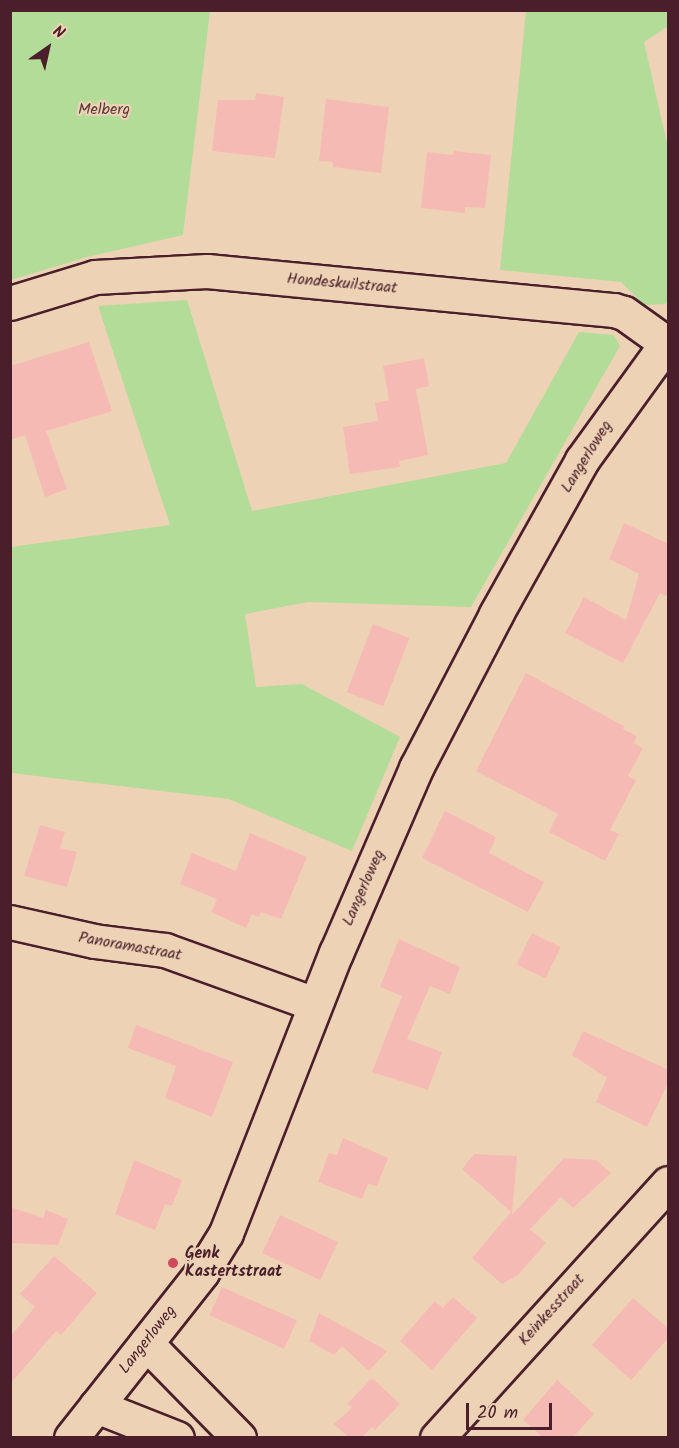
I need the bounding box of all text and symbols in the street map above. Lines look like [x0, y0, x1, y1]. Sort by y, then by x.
north arrow [18, 18, 78, 78]
text: N [47, 19, 70, 46]
park label: Melberg [78, 100, 130, 120]
street label: Hondeskuilstraat [286, 270, 398, 298]
street label: Langerloweg [557, 417, 617, 497]
street label: Langerloweg [339, 847, 389, 929]
street label: Panoramastraat [77, 928, 183, 966]
place label: Genk Kastertstraat [185, 1244, 282, 1282]
marker: Genk Kastertstraat [166, 1256, 180, 1270]
street label: Keinkesstraat [515, 1270, 589, 1350]
street label: Langerloweg [115, 1302, 181, 1378]
scale bar [469, 1391, 554, 1429]
text: 20 m [477, 1399, 518, 1428]

